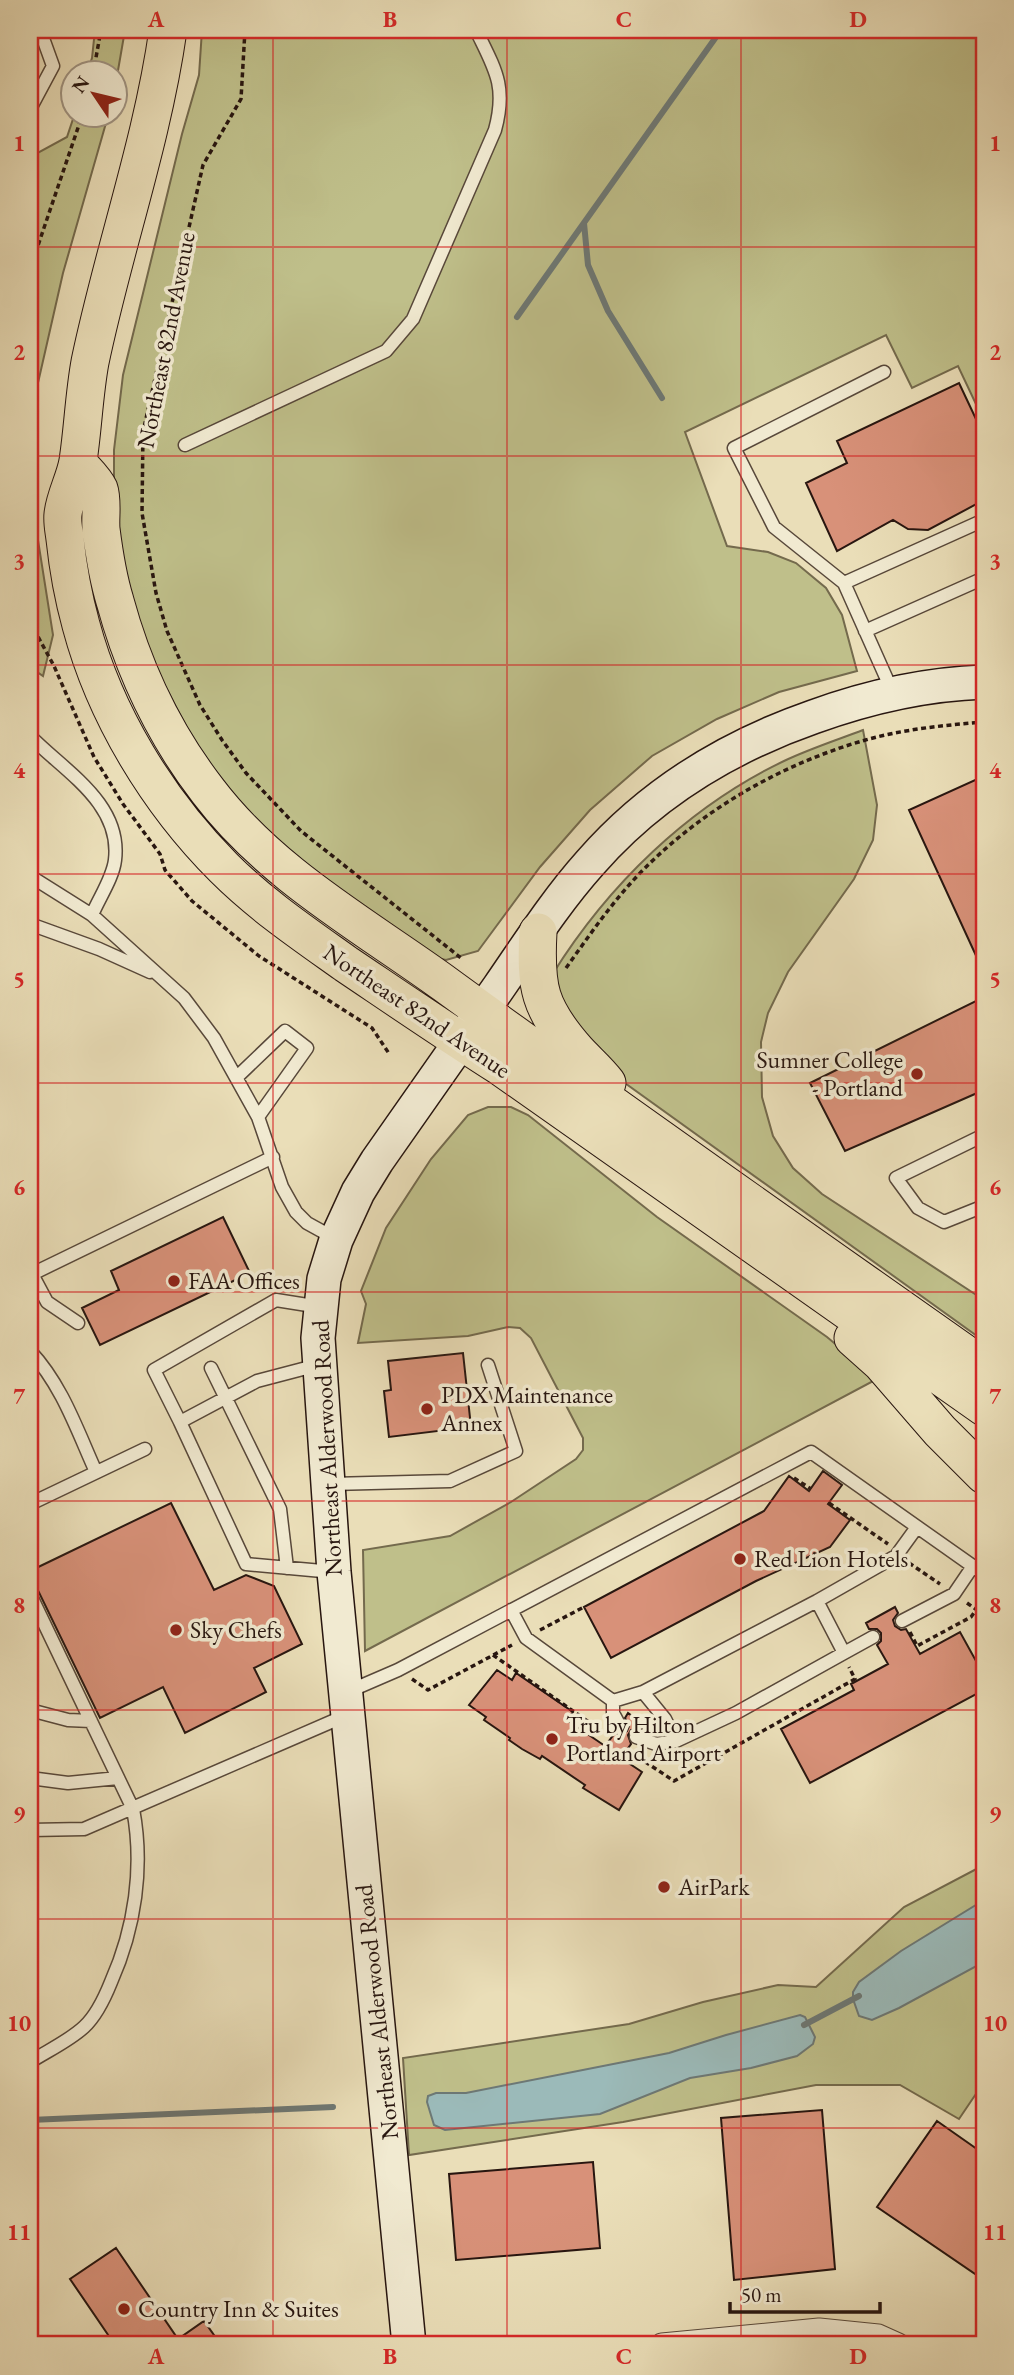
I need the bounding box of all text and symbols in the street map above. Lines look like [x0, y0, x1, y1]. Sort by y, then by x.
text: A [147, 4, 165, 34]
text: B [383, 4, 397, 34]
text: C [616, 4, 632, 34]
text: D [849, 4, 867, 34]
north arrow [60, 60, 130, 130]
text: N [66, 71, 95, 98]
text: 1 [13, 128, 25, 158]
text: 1 [989, 128, 1001, 158]
street label: Northeast 82nd Avenue [129, 229, 202, 451]
text: 2 [13, 337, 25, 367]
text: 2 [989, 337, 1001, 367]
text: 3 [13, 546, 25, 576]
text: 3 [989, 546, 1001, 576]
text: 4 [13, 755, 26, 785]
text: 4 [989, 755, 1002, 785]
street label: Northeast 82nd Avenue [318, 936, 517, 1085]
text: 5 [13, 964, 25, 994]
text: 5 [989, 964, 1001, 994]
place label: Sumner College - Portland [756, 1044, 904, 1103]
marker: Sumner College - Portland [909, 1066, 925, 1082]
text: 6 [13, 1172, 25, 1202]
text: 6 [989, 1172, 1001, 1202]
place label: FAA Offices [188, 1265, 300, 1296]
marker: FAA Offices [166, 1273, 182, 1289]
street label: Northeast Alderwood Road [304, 1318, 349, 1577]
place label: PDX Maintenance Annex [440, 1379, 613, 1438]
text: 7 [13, 1381, 26, 1411]
text: 7 [989, 1381, 1002, 1411]
marker: PDX Maintenance Annex [419, 1401, 435, 1417]
place label: Red Lion Hotels [754, 1543, 908, 1574]
marker: Red Lion Hotels [732, 1551, 748, 1567]
text: 8 [13, 1590, 25, 1620]
text: 8 [989, 1590, 1001, 1620]
place label: Sky Chefs [190, 1614, 282, 1645]
marker: Sky Chefs [168, 1622, 184, 1638]
place label: Tru by Hilton Portland Airport [566, 1709, 721, 1768]
marker: Tru by Hilton Portland Airport [544, 1731, 560, 1747]
text: 9 [13, 1799, 25, 1829]
text: 9 [989, 1799, 1001, 1829]
place label: AirPark [677, 1871, 750, 1902]
marker: AirPark [656, 1879, 672, 1895]
street label: Northeast Alderwood Road [348, 1882, 405, 2141]
text: 10 [7, 2008, 31, 2038]
text: 10 [983, 2008, 1007, 2038]
text: 11 [7, 2217, 31, 2247]
text: 11 [983, 2217, 1007, 2247]
scale bar [730, 2270, 881, 2314]
text: 50 m [741, 2281, 782, 2308]
place label: Country Inn & Suites [138, 2293, 339, 2324]
marker: Country Inn & Suites [116, 2301, 132, 2317]
text: A [147, 2341, 165, 2371]
text: B [383, 2341, 397, 2371]
text: C [616, 2341, 632, 2371]
text: D [849, 2341, 867, 2371]

